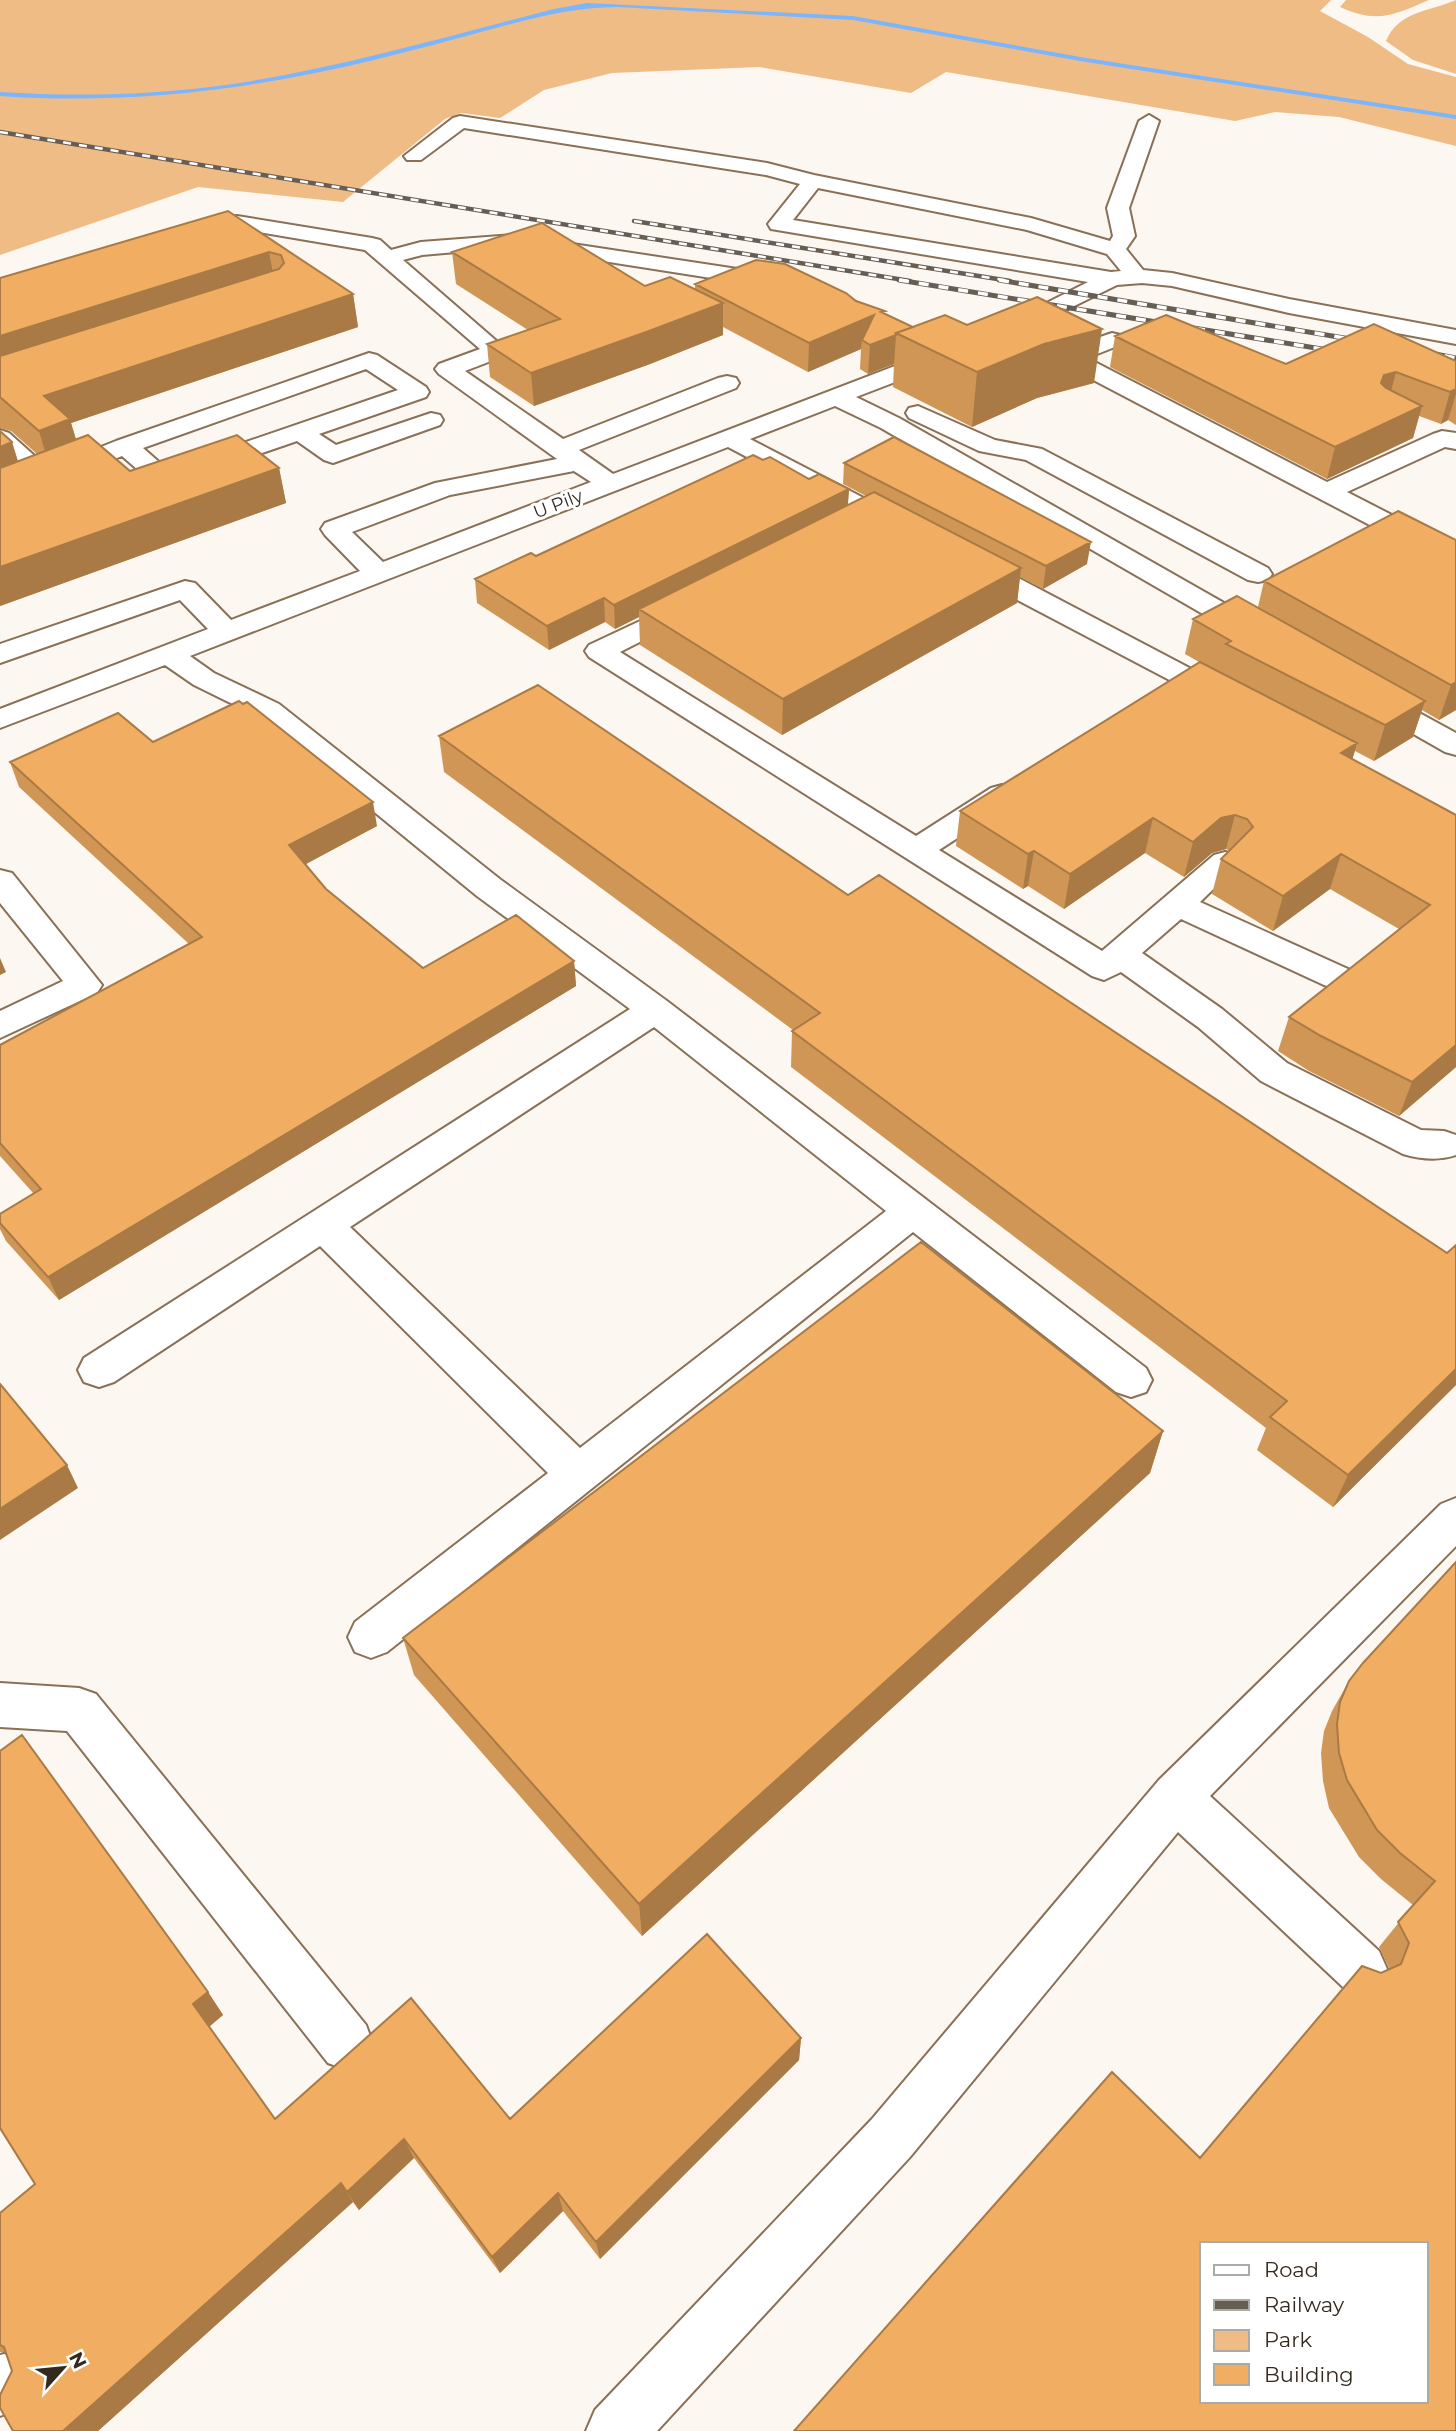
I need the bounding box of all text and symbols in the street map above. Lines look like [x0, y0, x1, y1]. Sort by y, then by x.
street label: U Pily [530, 484, 586, 523]
legend [1200, 2242, 1428, 2403]
text: Road [1264, 2257, 1319, 2282]
text: Railway [1264, 2292, 1345, 2317]
text: Park [1264, 2327, 1312, 2352]
north arrow [28, 2333, 98, 2403]
text: N [64, 2348, 91, 2373]
text: Building [1264, 2362, 1354, 2387]

